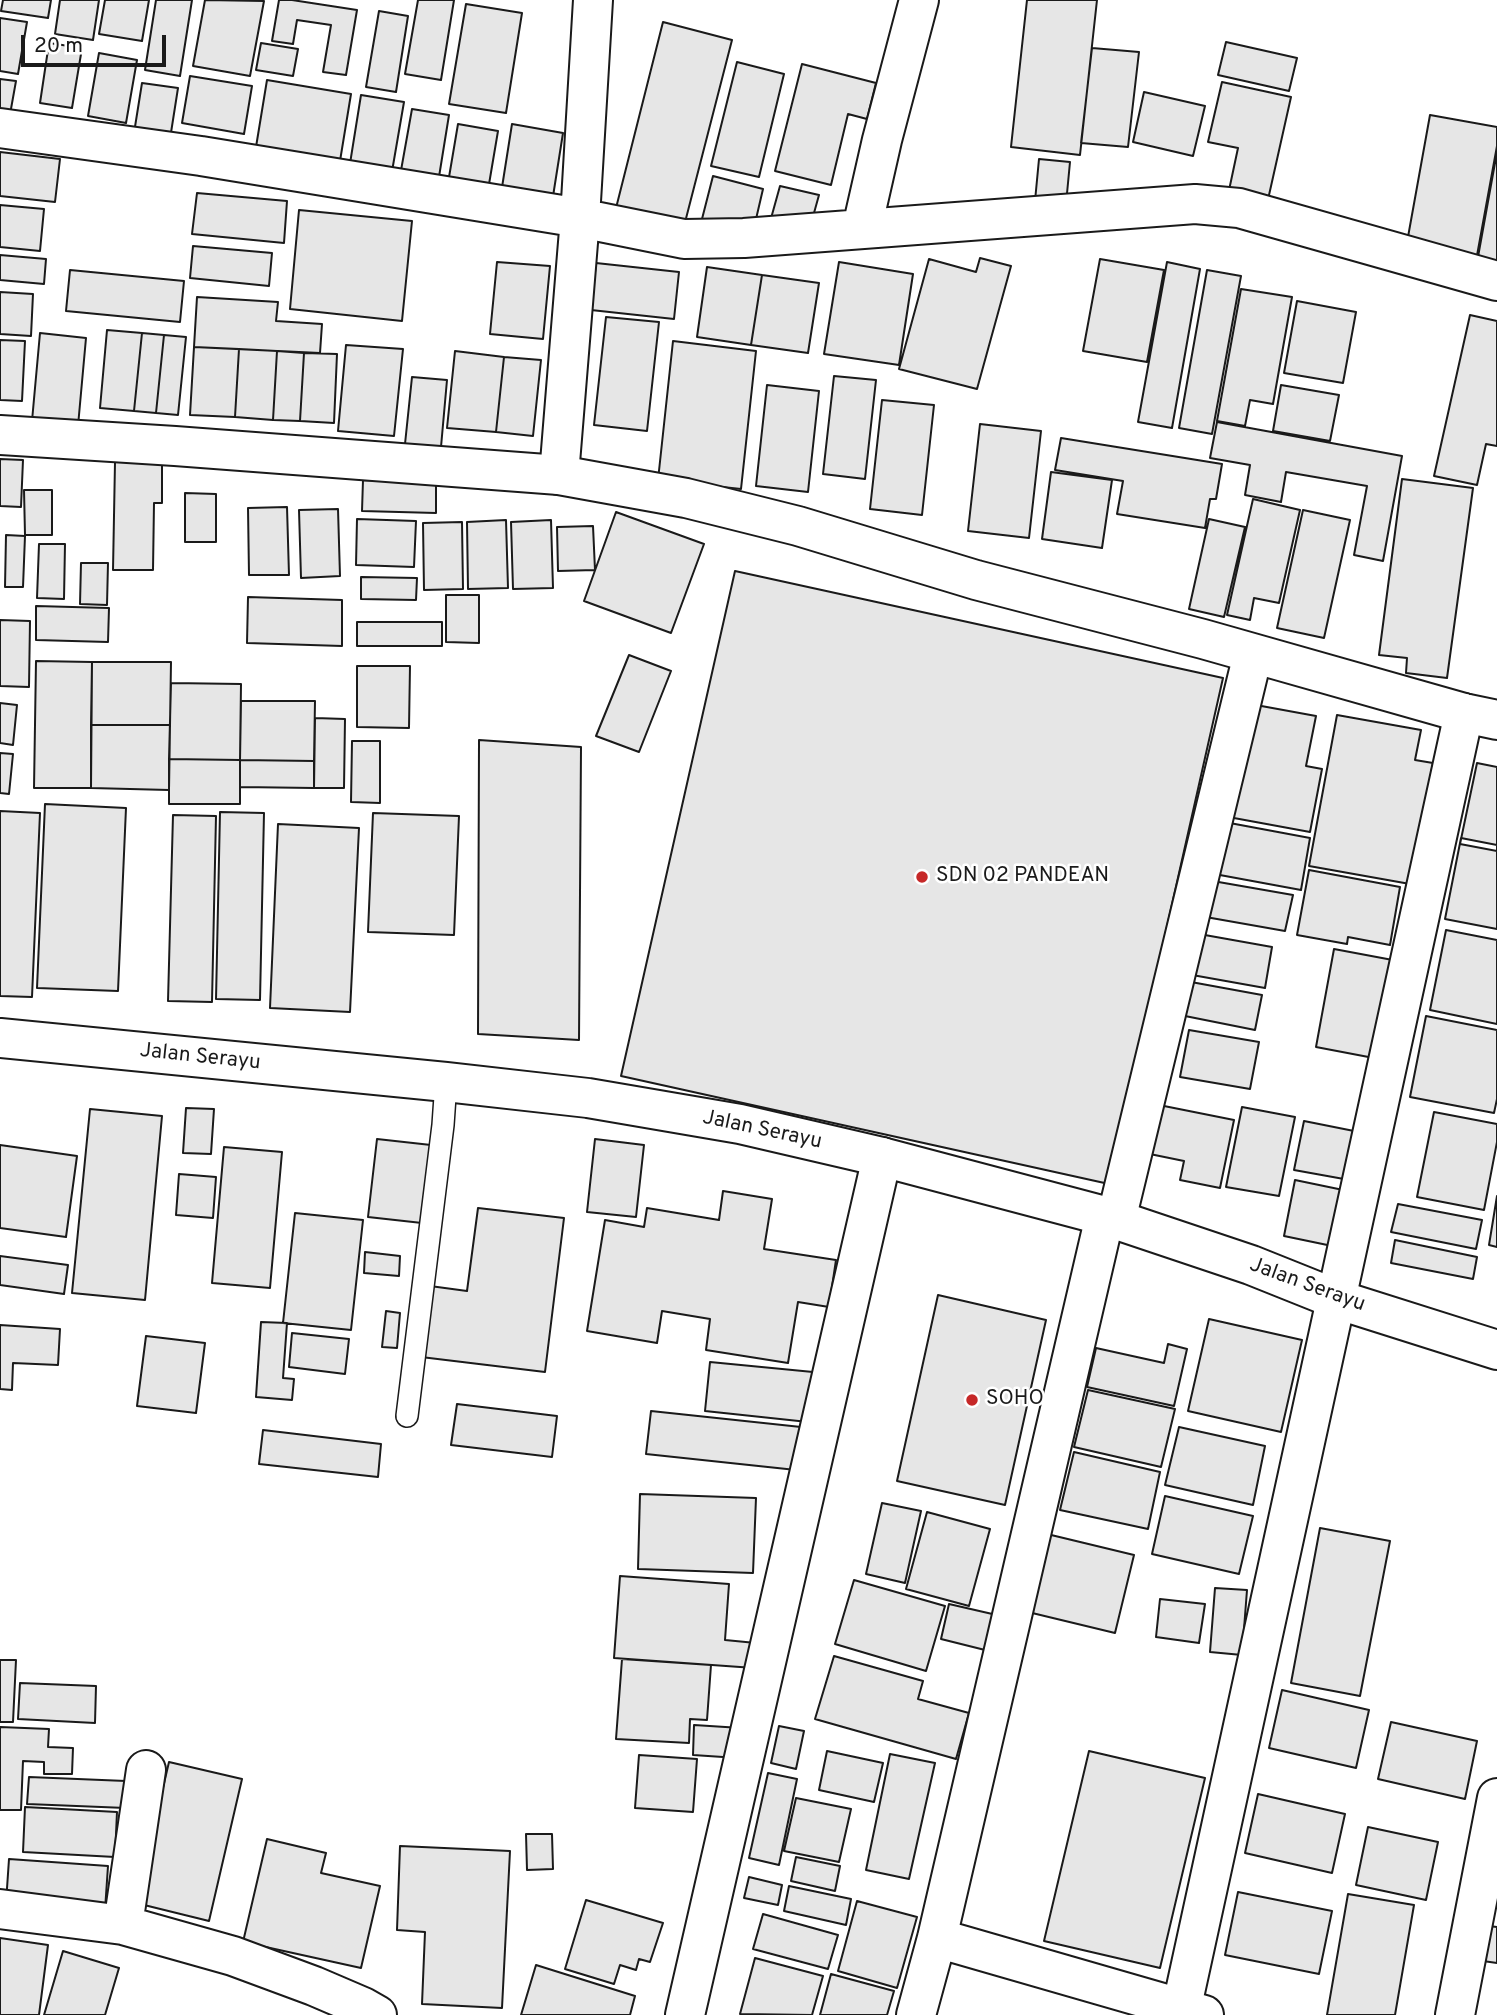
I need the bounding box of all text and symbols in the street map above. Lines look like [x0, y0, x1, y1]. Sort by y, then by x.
scale bar [24, 21, 170, 65]
text: 20 m [34, 33, 83, 60]
place label: SDN 02 PANDEAN [936, 864, 1109, 890]
marker: SDN 02 PANDEAN [914, 869, 930, 885]
street label: Jalan Serayu [138, 1039, 262, 1077]
street label: Jalan Serayu [700, 1106, 824, 1156]
street label: Jalan Serayu [1246, 1253, 1368, 1319]
place label: SOHO [986, 1387, 1044, 1413]
marker: SOHO [964, 1392, 980, 1408]

